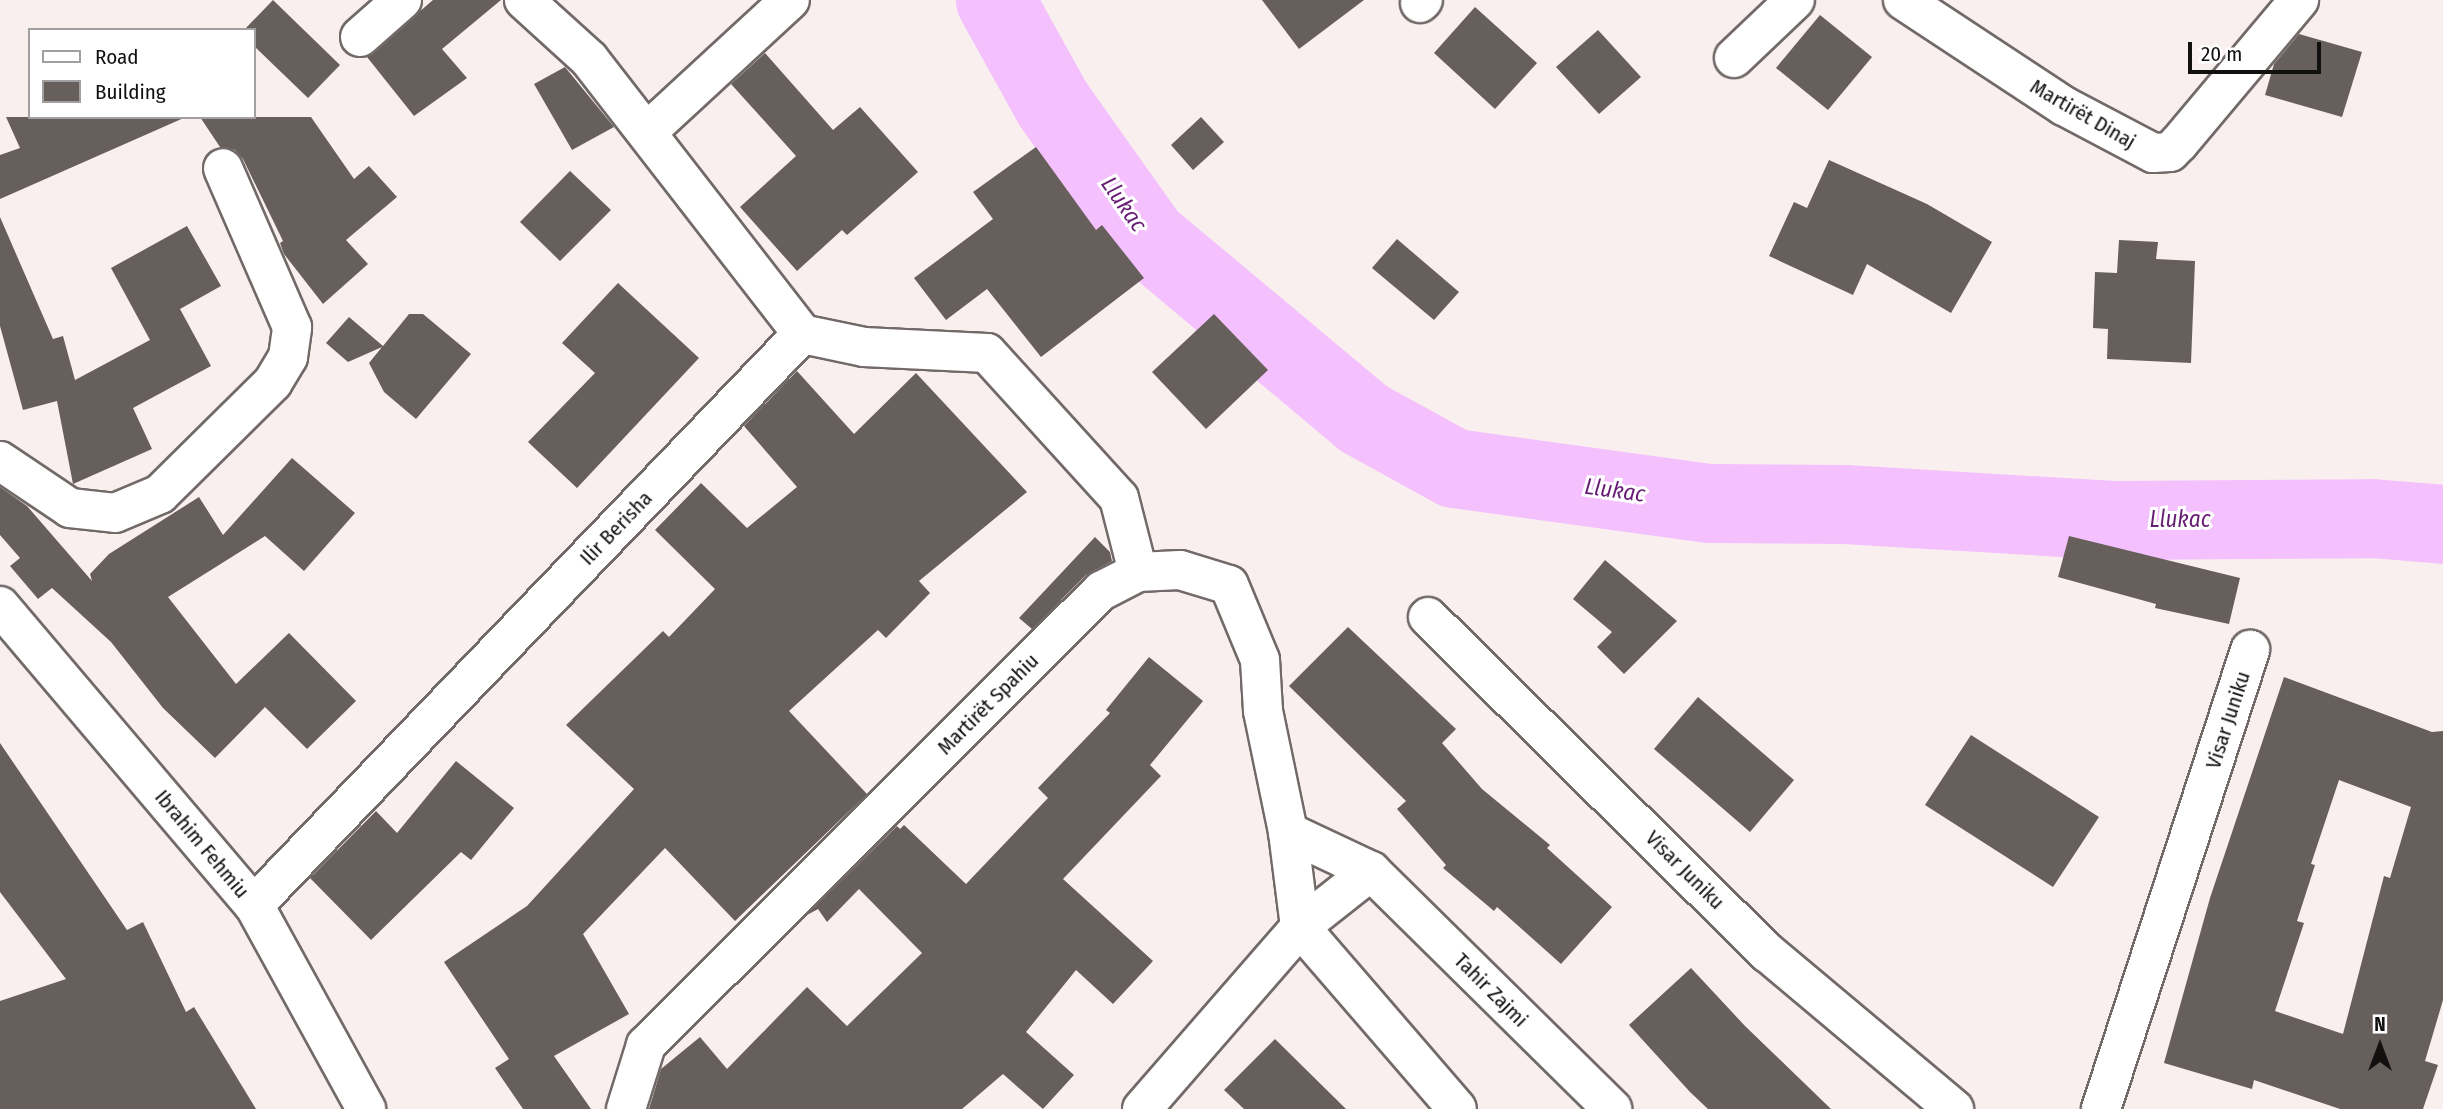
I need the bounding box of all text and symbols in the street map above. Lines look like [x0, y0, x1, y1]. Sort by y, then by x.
legend [28, 28, 256, 119]
scale bar [2191, 28, 2324, 72]
text: 20 m [2201, 41, 2242, 67]
text: Road [95, 44, 139, 70]
street label: Martirët Dinaj [2026, 74, 2140, 154]
text: Building [95, 79, 166, 105]
water label: Llukac [1095, 171, 1153, 237]
water label: Llukac [1583, 472, 1647, 508]
street label: Ilir Berisha [574, 486, 658, 570]
water label: Llukac [2150, 505, 2210, 533]
street label: Martirët Spahiu [932, 648, 1044, 760]
street label: Visar Juniku [2200, 668, 2256, 772]
street label: Ibrahim Fehmiu [149, 785, 255, 903]
street label: Visar Juniku [1640, 825, 1730, 915]
street label: Tahir Zajmi [1449, 948, 1533, 1032]
north arrow [2345, 1011, 2415, 1081]
text: N [2374, 1013, 2386, 1036]

